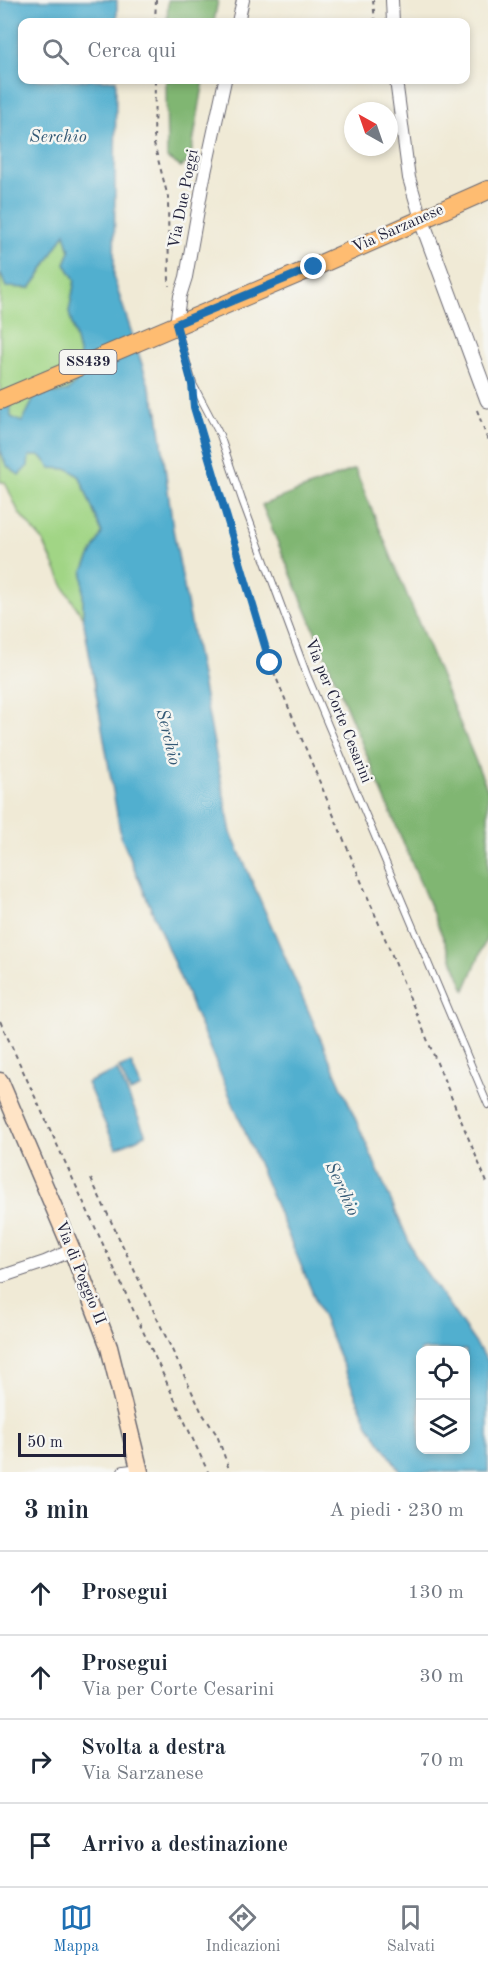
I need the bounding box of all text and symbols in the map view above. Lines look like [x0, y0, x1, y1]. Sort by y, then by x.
search box [18, 18, 470, 84]
icon: search [39, 35, 72, 68]
text: Cerca qui [87, 40, 176, 62]
north arrow [344, 102, 398, 156]
water label: Serchio [29, 128, 87, 146]
street label: Via Due Poggi [167, 148, 201, 250]
street label: Via Sarzanese [350, 202, 446, 256]
route end [300, 253, 326, 279]
road number: SS439 [60, 350, 116, 374]
street label: Via per Corte Cesarini [302, 636, 374, 786]
route start [256, 649, 282, 675]
water label: Serchio [152, 707, 184, 767]
water label: Serchio [322, 1159, 362, 1219]
street label: Via di Poggio II [52, 1219, 108, 1327]
map controls [416, 1346, 470, 1454]
button: locate [416, 1346, 470, 1400]
button: layers [416, 1400, 470, 1454]
scale bar [18, 1430, 126, 1458]
text: 50 m [27, 1435, 63, 1451]
text: 3 min [24, 1498, 89, 1524]
text: A piedi · 230 m [329, 1501, 464, 1521]
icon: ahead [24, 1577, 57, 1610]
text: Prosegui [81, 1582, 168, 1604]
text: 130 m [408, 1583, 464, 1603]
text: Prosegui [81, 1653, 168, 1675]
icon: ahead [24, 1661, 57, 1694]
text: 30 m [419, 1667, 464, 1687]
text: Via per Corte Cesarini [81, 1680, 274, 1700]
text: Svolta a destra [81, 1737, 226, 1759]
icon: right [24, 1745, 57, 1778]
text: 70 m [419, 1751, 464, 1771]
text: Via Sarzanese [81, 1764, 203, 1784]
icon: arrive [24, 1829, 57, 1862]
text: Arrivo a destinazione [81, 1834, 288, 1856]
tab: Mappa [53, 1901, 99, 1957]
tab: Indicazioni [206, 1901, 280, 1957]
tab: Salvati [387, 1901, 435, 1957]

